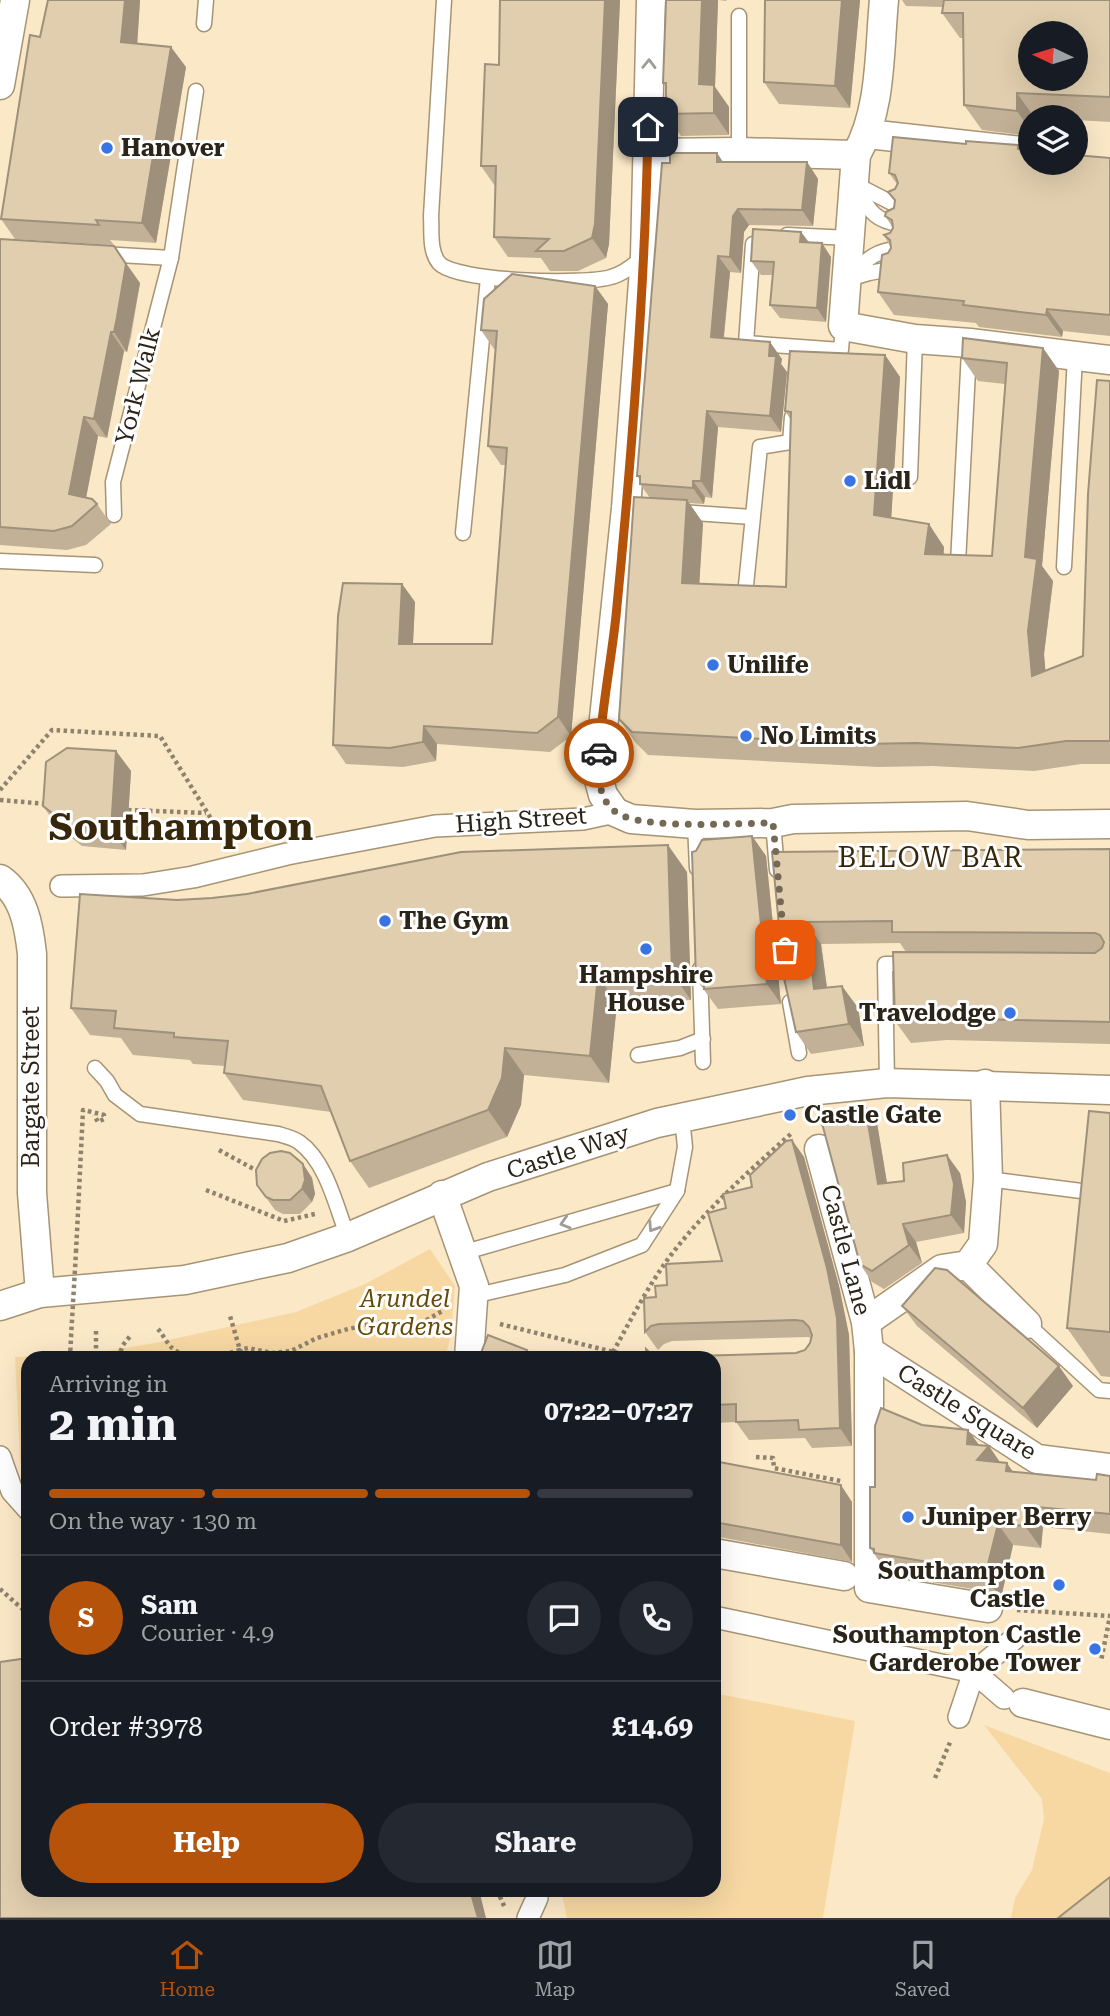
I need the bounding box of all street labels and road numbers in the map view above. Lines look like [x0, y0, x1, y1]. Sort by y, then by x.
street label: York Walk [110, 325, 166, 447]
street label: High Street [454, 801, 588, 839]
street label: Bargate Street [17, 1006, 45, 1168]
street label: Castle Way [503, 1119, 634, 1185]
street label: Castle Lane [815, 1182, 877, 1318]
street label: Castle Square [892, 1358, 1042, 1466]

